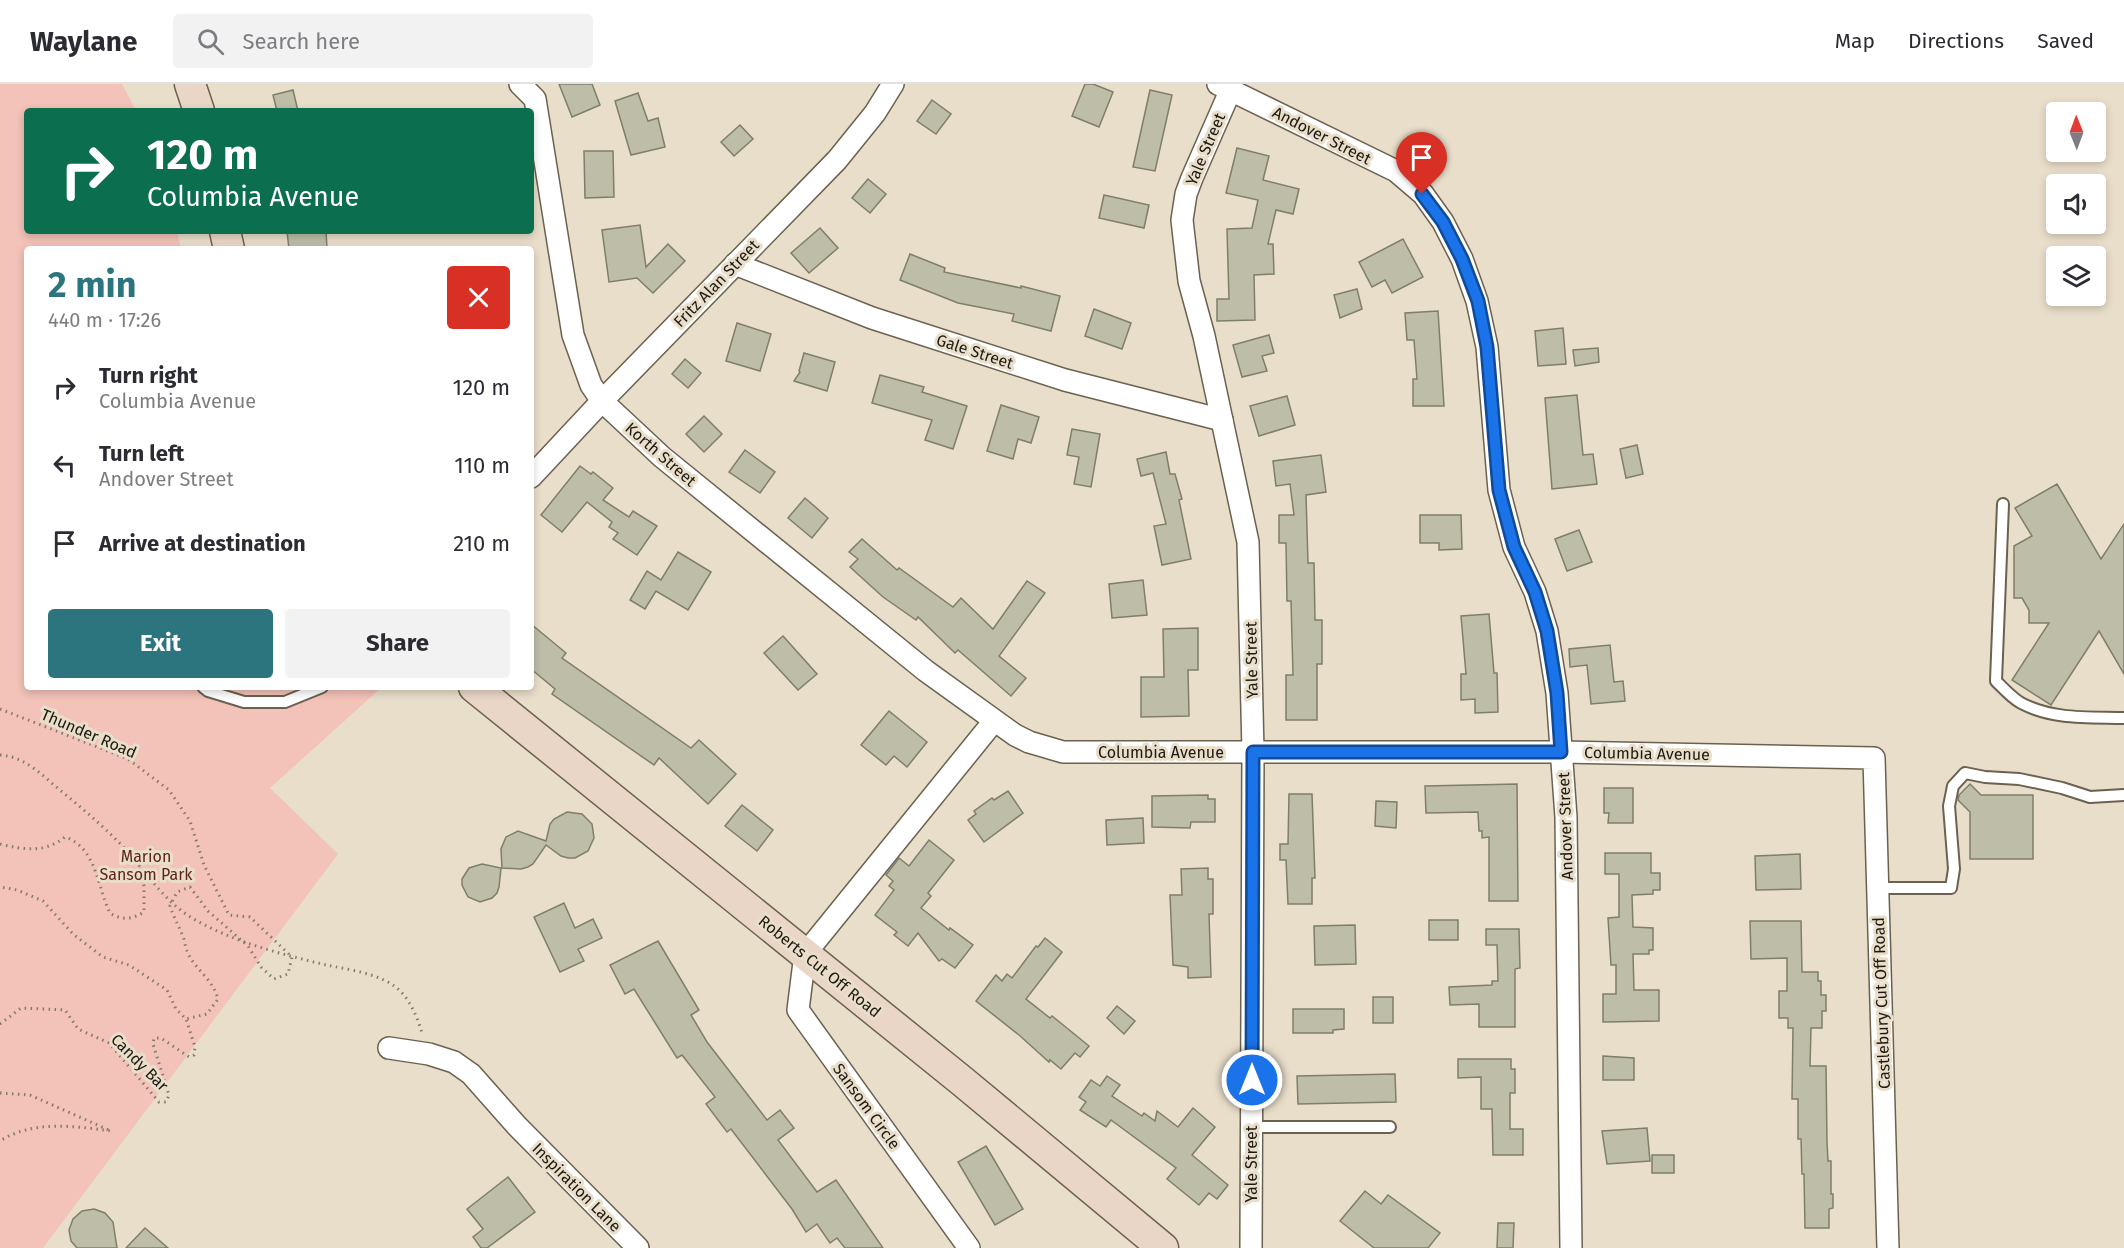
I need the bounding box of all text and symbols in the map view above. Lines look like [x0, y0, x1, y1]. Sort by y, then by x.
search box [173, 14, 593, 68]
text: Waylane [30, 25, 137, 58]
icon: search [194, 25, 227, 58]
text: Search here [242, 28, 360, 55]
text: Map [1835, 28, 1875, 54]
text: Directions [1908, 28, 2004, 54]
text: Saved [2037, 28, 2094, 54]
north arrow [2046, 102, 2106, 162]
map controls [2046, 102, 2106, 306]
street label: Andover Street [1269, 103, 1374, 168]
street label: Yale Street [1182, 110, 1229, 188]
text: 120 m [147, 130, 258, 180]
icon: right [48, 132, 126, 210]
pin [1396, 132, 1447, 194]
icon: arrive [1405, 141, 1438, 174]
button: sound [2046, 174, 2106, 234]
text: Columbia Avenue [147, 181, 359, 213]
street label: Fritz Alan Street [670, 235, 763, 331]
button: layers [2046, 246, 2106, 306]
text: 2 min [48, 263, 137, 307]
button: close [447, 266, 510, 329]
text: 440 m · 17:26 [48, 308, 161, 332]
street label: Gale Street [934, 330, 1016, 373]
text: Turn right [99, 362, 198, 389]
icon: right [48, 371, 81, 404]
text: 120 m [453, 374, 510, 401]
text: Columbia Avenue [99, 389, 256, 413]
street label: Korth Street [621, 418, 700, 490]
text: Turn left [99, 440, 184, 467]
icon: left [48, 449, 81, 482]
text: 110 m [454, 452, 510, 479]
text: Andover Street [99, 467, 234, 491]
icon: arrive [48, 527, 81, 560]
text: Arrive at destination [99, 530, 306, 557]
text: 210 m [453, 530, 510, 557]
button: Exit [48, 609, 273, 678]
button: Share [285, 609, 510, 678]
street label: Yale Street [1241, 621, 1262, 699]
street label: Thunder Road [38, 705, 139, 762]
street label: Columbia Avenue [1098, 743, 1224, 762]
street label: Columbia Avenue [1584, 743, 1710, 764]
street label: Andover Street [1554, 772, 1577, 880]
park label: Marion Sansom Park [99, 847, 193, 884]
street label: Roberts Cut Off Road [755, 911, 885, 1021]
street label: Castlebury Cut Off Road [1869, 917, 1894, 1089]
street label: Candy Bar [107, 1030, 173, 1096]
position arrow [1220, 1048, 1284, 1112]
street label: Sansom Circle [829, 1060, 904, 1153]
street label: Yale Street [1242, 1125, 1261, 1203]
street label: Inspiration Lane [528, 1139, 625, 1236]

